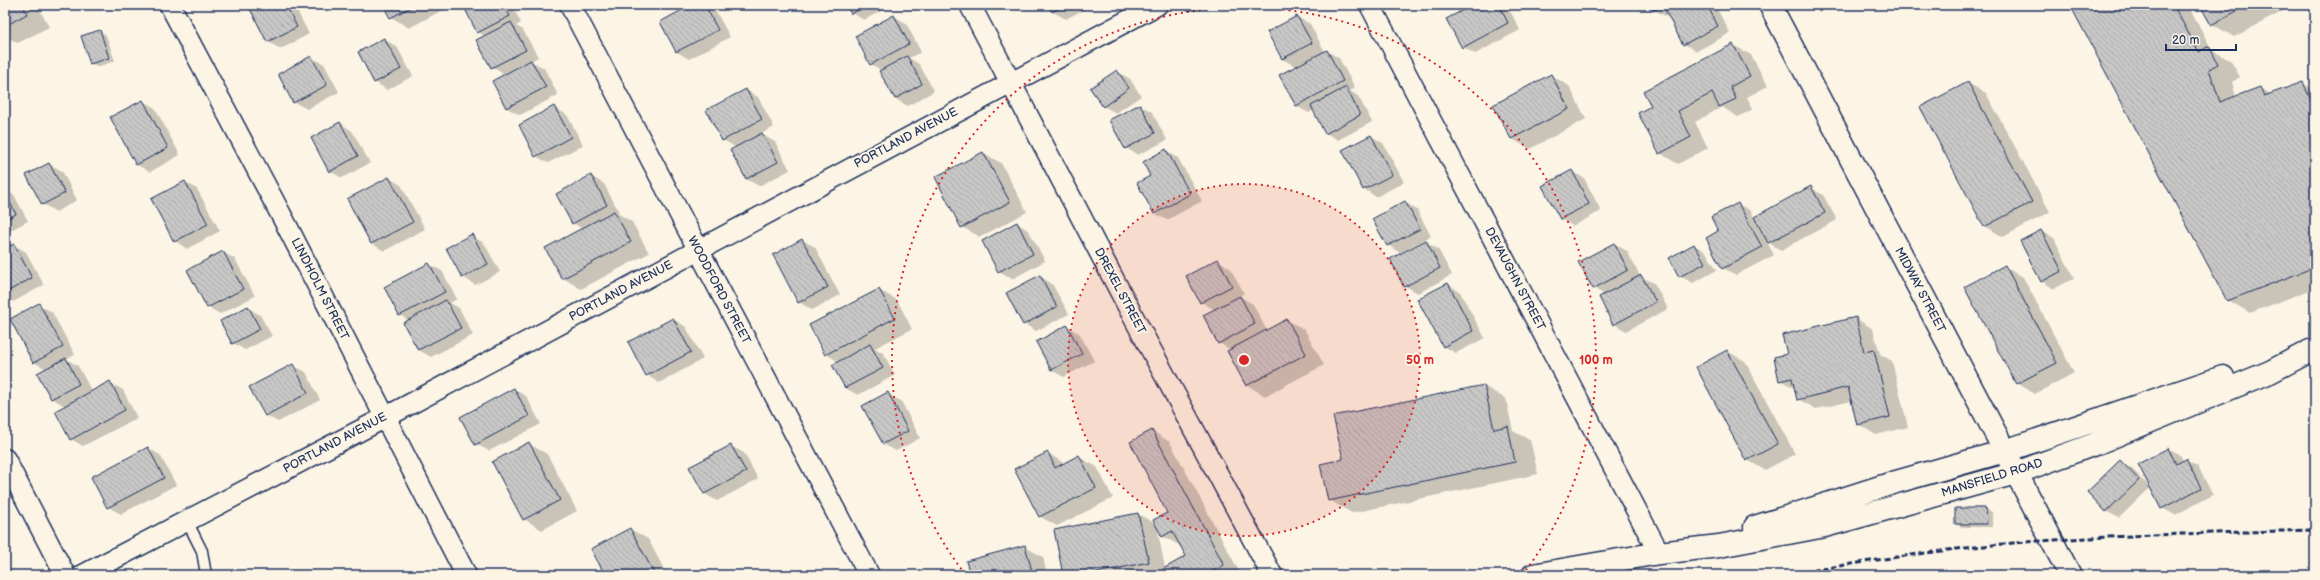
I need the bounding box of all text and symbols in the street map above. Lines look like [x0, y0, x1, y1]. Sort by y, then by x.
scale bar [2166, 26, 2236, 52]
text: 20 m [2172, 33, 2199, 48]
street label: PORTLAND AVENUE [852, 104, 960, 172]
street label: DEVAUGHN STREET [1481, 225, 1549, 334]
street label: WOODFORD STREET [684, 234, 754, 347]
street label: LINDHOLM STREET [288, 236, 353, 343]
street label: DREXEL STREET [1091, 245, 1149, 337]
street label: MIDWAY STREET [1891, 245, 1949, 336]
street label: PORTLAND AVENUE [567, 257, 675, 325]
centre of rings [1237, 353, 1251, 367]
text: 50 m [1406, 353, 1434, 368]
text: 100 m [1579, 353, 1613, 368]
street label: PORTLAND AVENUE [281, 409, 389, 477]
street label: MANSFIELD ROAD [1940, 455, 2045, 501]

